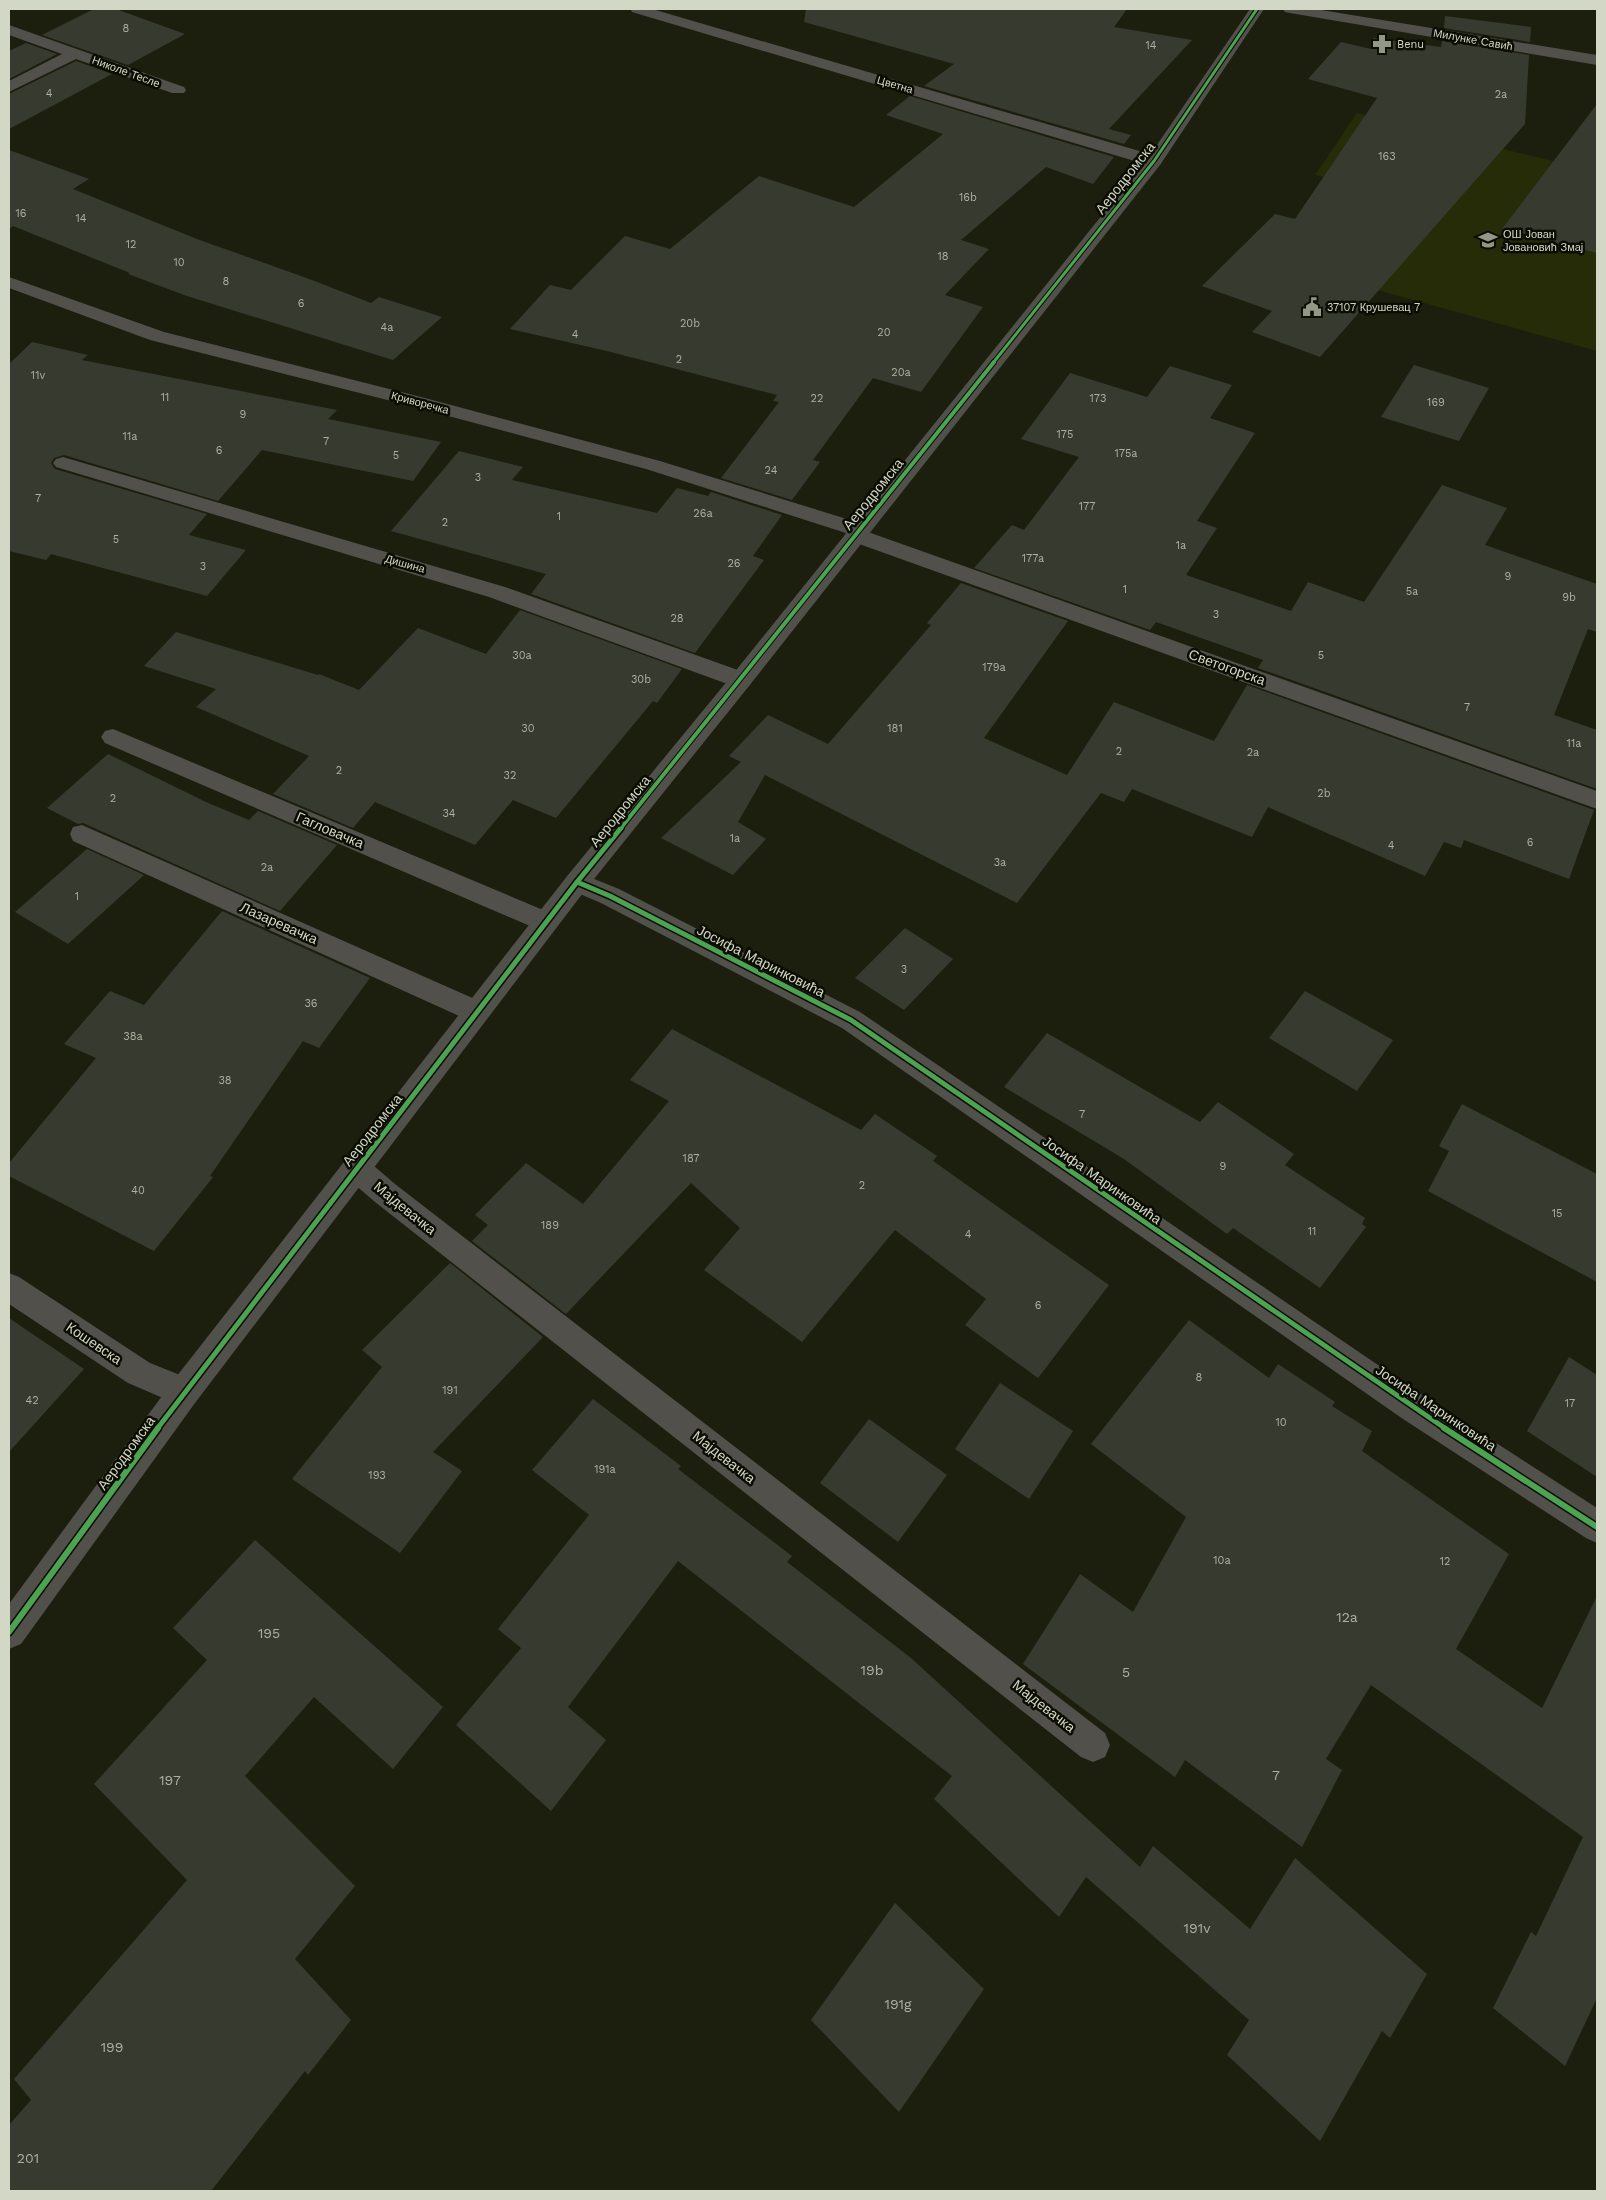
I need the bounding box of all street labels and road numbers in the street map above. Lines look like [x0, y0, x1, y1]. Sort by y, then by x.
street label: Милунке Савић [1432, 27, 1514, 53]
street label: Николе Тесле [90, 54, 162, 90]
street label: Цветна [876, 74, 915, 97]
street label: Аеродромска [1092, 139, 1158, 217]
street label: Криворечка [390, 389, 451, 417]
street label: Аеродромска [839, 455, 907, 533]
street label: Дишина [384, 552, 427, 576]
street label: Светогорска [1187, 646, 1268, 688]
street label: Аеродромска [586, 772, 654, 850]
street label: Гагловачка [294, 809, 366, 851]
street label: Лазаревачка [238, 899, 320, 947]
street label: Јосифа Маринковића [694, 922, 828, 1000]
street label: Аеродромска [339, 1091, 405, 1169]
street label: Јосифа Маринковића [1039, 1133, 1165, 1227]
street label: Мајдевачка [371, 1178, 439, 1238]
street label: Кошевска [63, 1319, 125, 1367]
street label: Јосифа Маринковића [1373, 1362, 1499, 1454]
street label: Аеродромска [94, 1413, 158, 1493]
street label: Мајдевачка [690, 1428, 759, 1487]
street label: Мајдевачка [1010, 1677, 1079, 1736]

